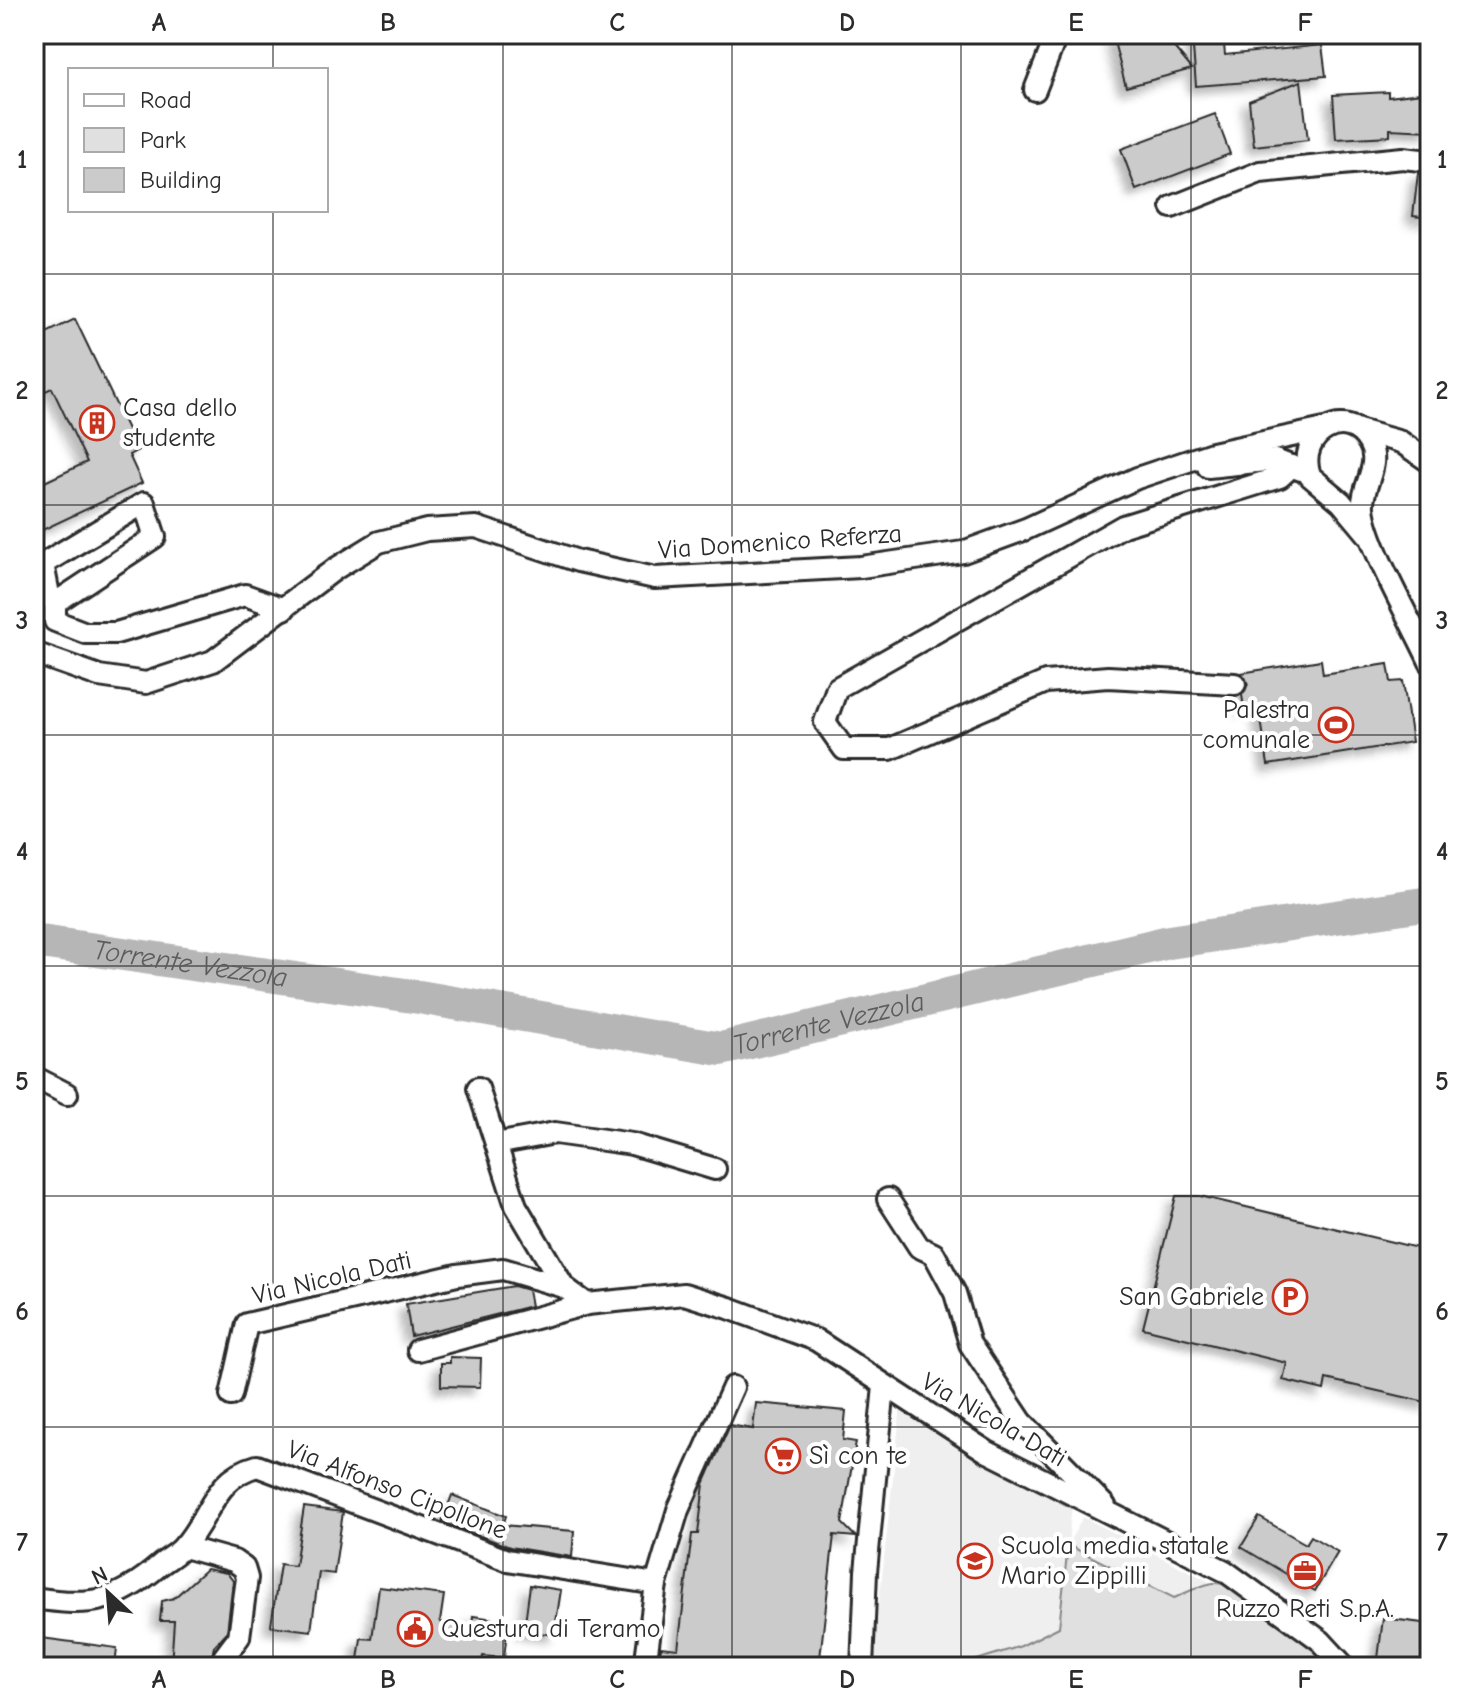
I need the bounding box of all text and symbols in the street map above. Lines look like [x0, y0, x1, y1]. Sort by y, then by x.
text: A [152, 8, 167, 38]
text: B [380, 8, 396, 38]
text: C [609, 8, 625, 38]
text: D [839, 8, 855, 38]
text: E [1068, 8, 1084, 38]
text: F [1297, 8, 1313, 38]
legend [68, 68, 328, 212]
text: Road [140, 86, 192, 114]
text: Park [140, 126, 186, 154]
text: 1 [17, 145, 27, 175]
text: 1 [1437, 145, 1447, 175]
text: Building [140, 166, 222, 194]
text: 2 [16, 376, 28, 406]
text: 2 [1436, 376, 1448, 406]
place label: Casa dello studente [123, 393, 237, 453]
building icon: Casa dello studente [78, 404, 116, 442]
street label: Via Domenico Referza [657, 519, 903, 565]
text: 3 [16, 606, 28, 636]
text: 3 [1436, 606, 1448, 636]
place label: Palestra comunale [1202, 695, 1310, 755]
sports icon: Palestra comunale [1317, 706, 1355, 744]
text: 4 [16, 837, 28, 867]
text: 4 [1436, 837, 1448, 867]
water label: Torrente Vezzola [91, 934, 290, 994]
water label: Torrente Vezzola [729, 985, 928, 1062]
text: 5 [15, 1067, 29, 1097]
text: 5 [1435, 1067, 1449, 1097]
street label: Via Nicola Dati [250, 1245, 414, 1311]
parking icon: San Gabriele [1271, 1278, 1309, 1316]
place label: San Gabriele [1119, 1282, 1264, 1312]
text: 6 [15, 1297, 29, 1327]
text: 6 [1435, 1297, 1449, 1327]
street label: Via Nicola Dati [916, 1366, 1072, 1474]
street label: Via Alfonso Cipollone [283, 1434, 511, 1546]
supermarket icon: Sì con te [764, 1437, 802, 1475]
place label: Sì con te [809, 1441, 907, 1471]
text: 7 [16, 1528, 28, 1558]
text: 7 [1436, 1528, 1448, 1558]
place label: Scuola media statale Mario Zippilli [1001, 1531, 1229, 1591]
school or university icon: Scuola media statale Mario Zippilli [956, 1542, 994, 1580]
office icon: Ruzzo Reti S.p.A. [1286, 1552, 1324, 1590]
north arrow [68, 1553, 148, 1633]
text: N [88, 1561, 112, 1591]
place label: Ruzzo Reti S.p.A. [1216, 1594, 1394, 1624]
public building icon: Questura di Teramo [396, 1610, 434, 1648]
place label: Questura di Teramo [441, 1614, 661, 1644]
text: A [152, 1665, 167, 1695]
text: B [380, 1665, 396, 1695]
text: C [609, 1665, 625, 1695]
text: D [839, 1665, 855, 1695]
text: E [1068, 1665, 1084, 1695]
text: F [1297, 1665, 1313, 1695]

